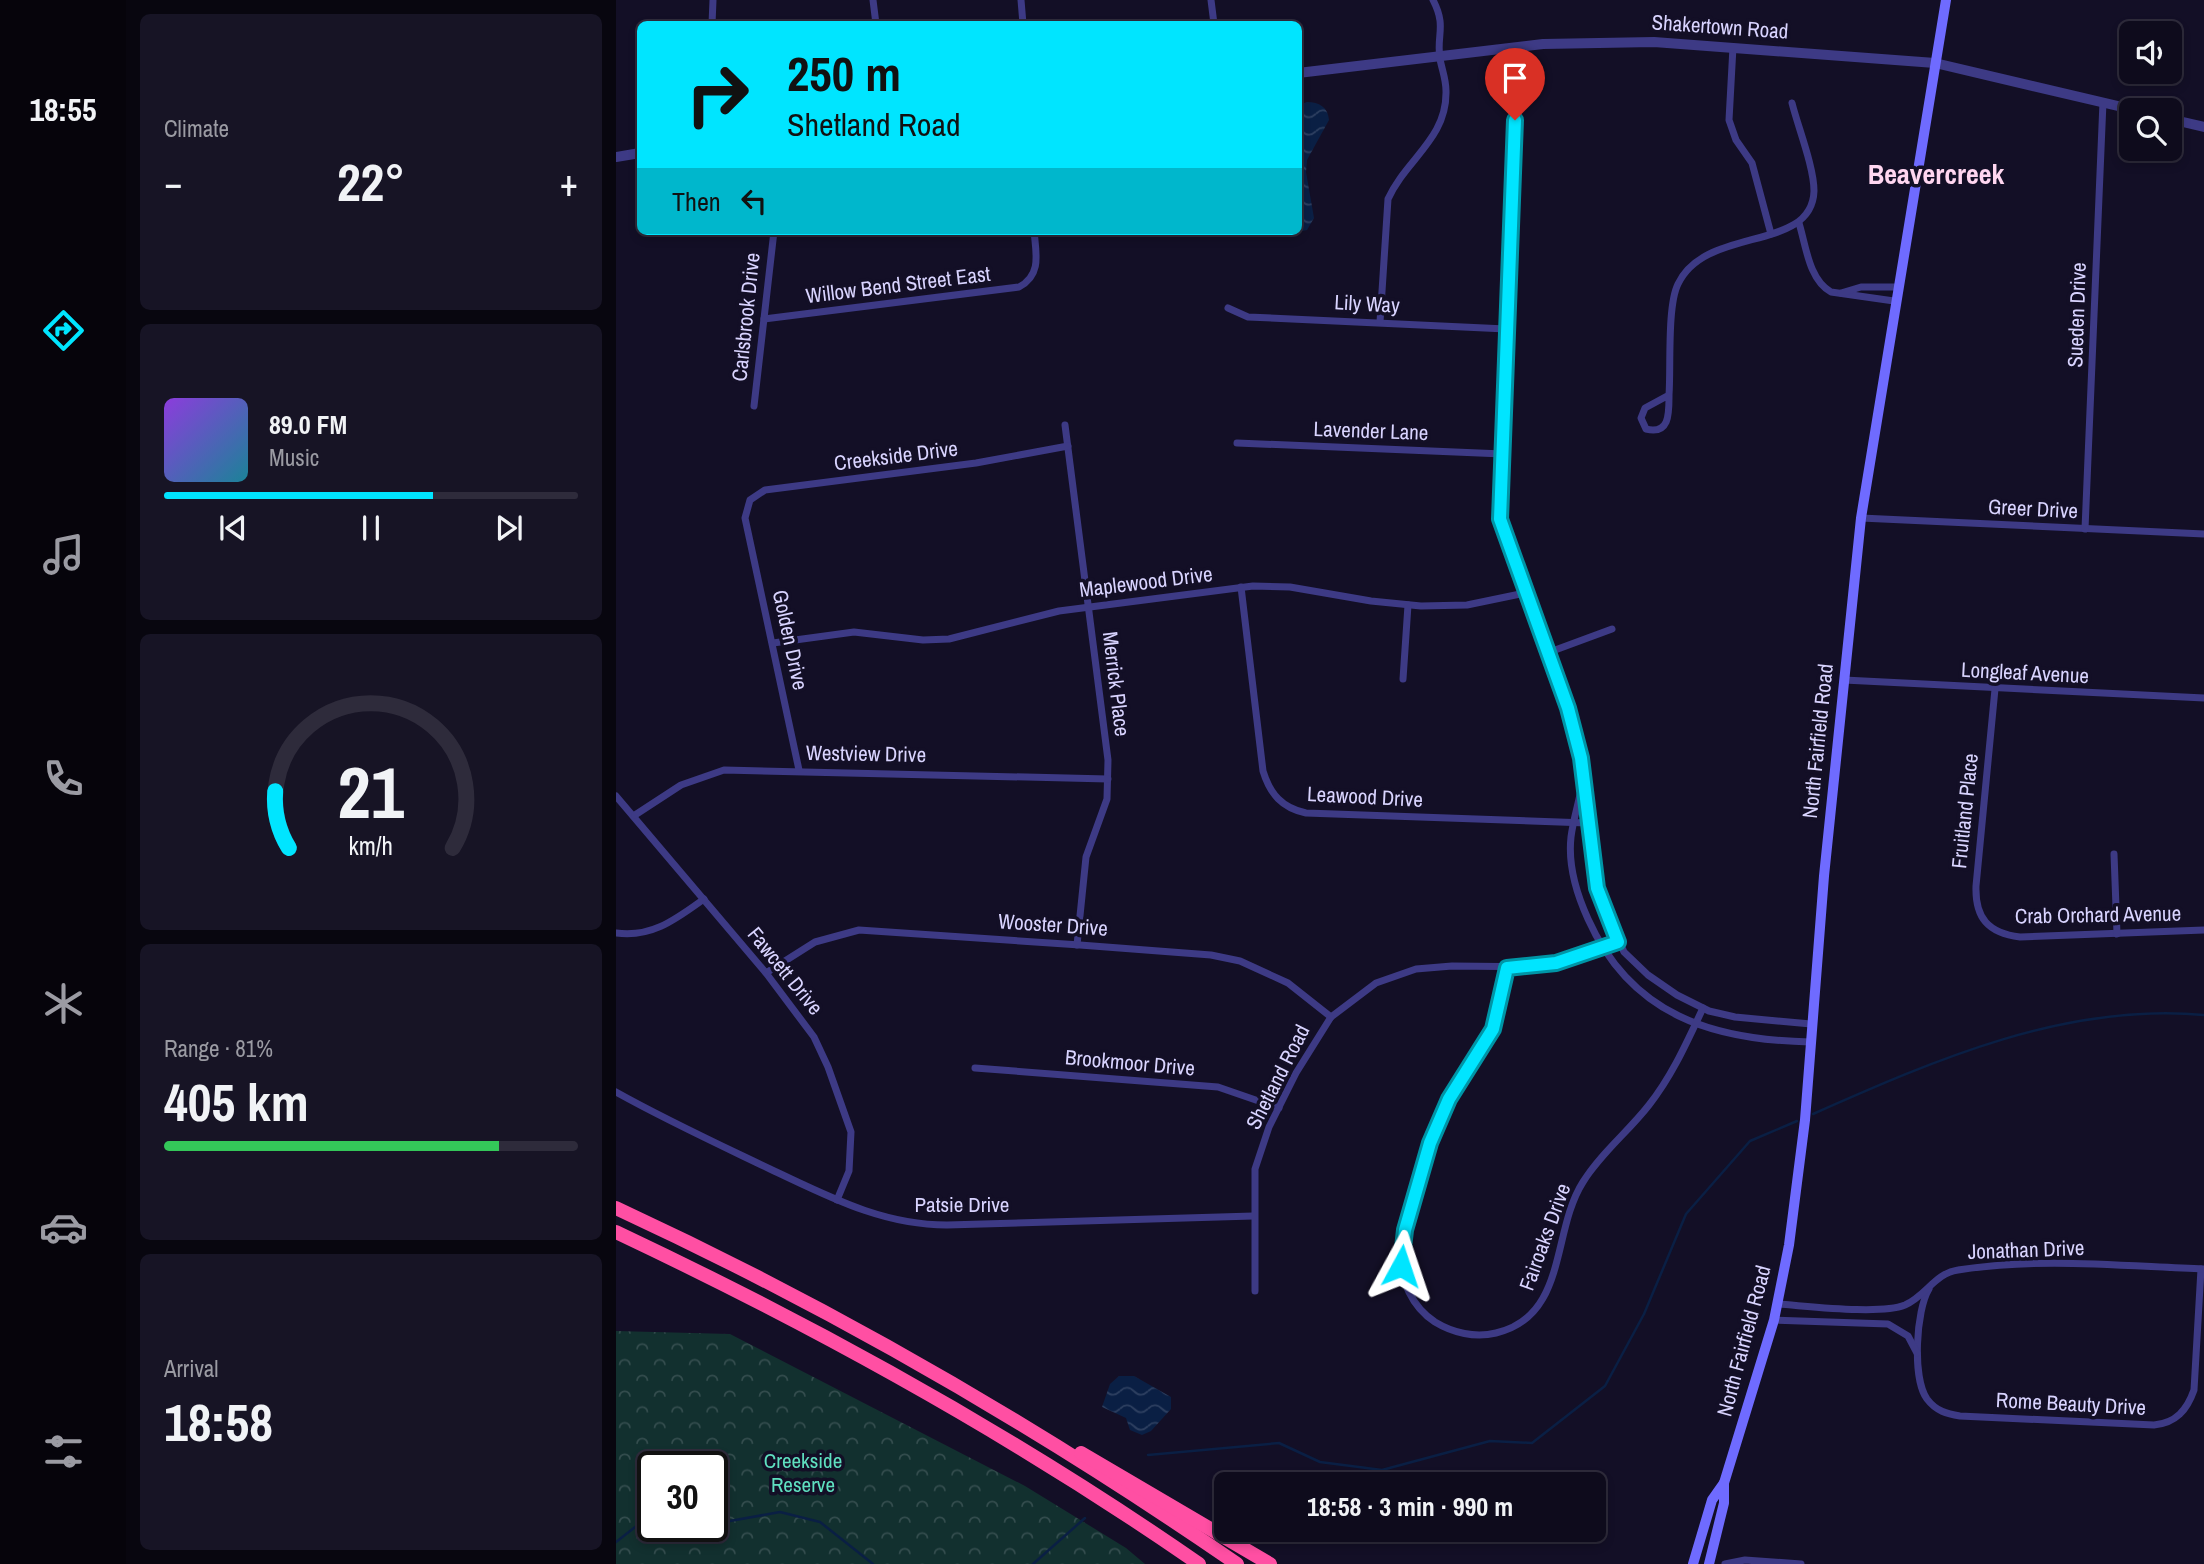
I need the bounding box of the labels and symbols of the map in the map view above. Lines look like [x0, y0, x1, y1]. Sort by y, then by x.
street label: Shakertown Road [1651, 7, 1789, 46]
pin [1485, 48, 1545, 120]
district label: Beavercreek [1868, 155, 2005, 193]
street label: Carlsbrook Drive [724, 251, 767, 383]
street label: Willow Bend Street East [804, 259, 992, 310]
street label: Sueden Drive [2060, 262, 2093, 368]
street label: Lily Way [1334, 287, 1401, 320]
street label: Lavender Lane [1313, 414, 1429, 447]
street label: Creekside Drive [832, 434, 959, 477]
street label: Greer Drive [1987, 492, 2079, 525]
street label: Maplewood Drive [1078, 559, 1214, 604]
street label: Golden Drive [766, 587, 815, 693]
street label: Merrick Place [1096, 630, 1137, 738]
street label: Longleaf Avenue [1960, 655, 2090, 690]
street label: North Fairfield Road [1795, 662, 1840, 820]
street label: Westview Drive [806, 738, 926, 769]
street label: Fruitland Place [1944, 752, 1985, 870]
street label: Leawood Drive [1306, 779, 1424, 814]
street label: Crab Orchard Avenue [2015, 899, 2181, 930]
street label: Wooster Drive [997, 906, 1109, 943]
street label: Fawcett Drive [741, 921, 830, 1021]
street label: Shetland Road [1239, 1019, 1316, 1134]
street label: Brookmoor Drive [1064, 1042, 1196, 1083]
street label: Fairoaks Drive [1512, 1179, 1577, 1294]
street label: Patsie Drive [915, 1190, 1009, 1219]
position arrow [1364, 1229, 1438, 1303]
street label: Jonathan Drive [1967, 1233, 2085, 1266]
street label: North Fairfield Road [1709, 1262, 1778, 1420]
street label: Rome Beauty Drive [1995, 1385, 2147, 1422]
park label: Creekside Reserve [764, 1446, 842, 1499]
speed limit sign: 30 [637, 1451, 728, 1542]

